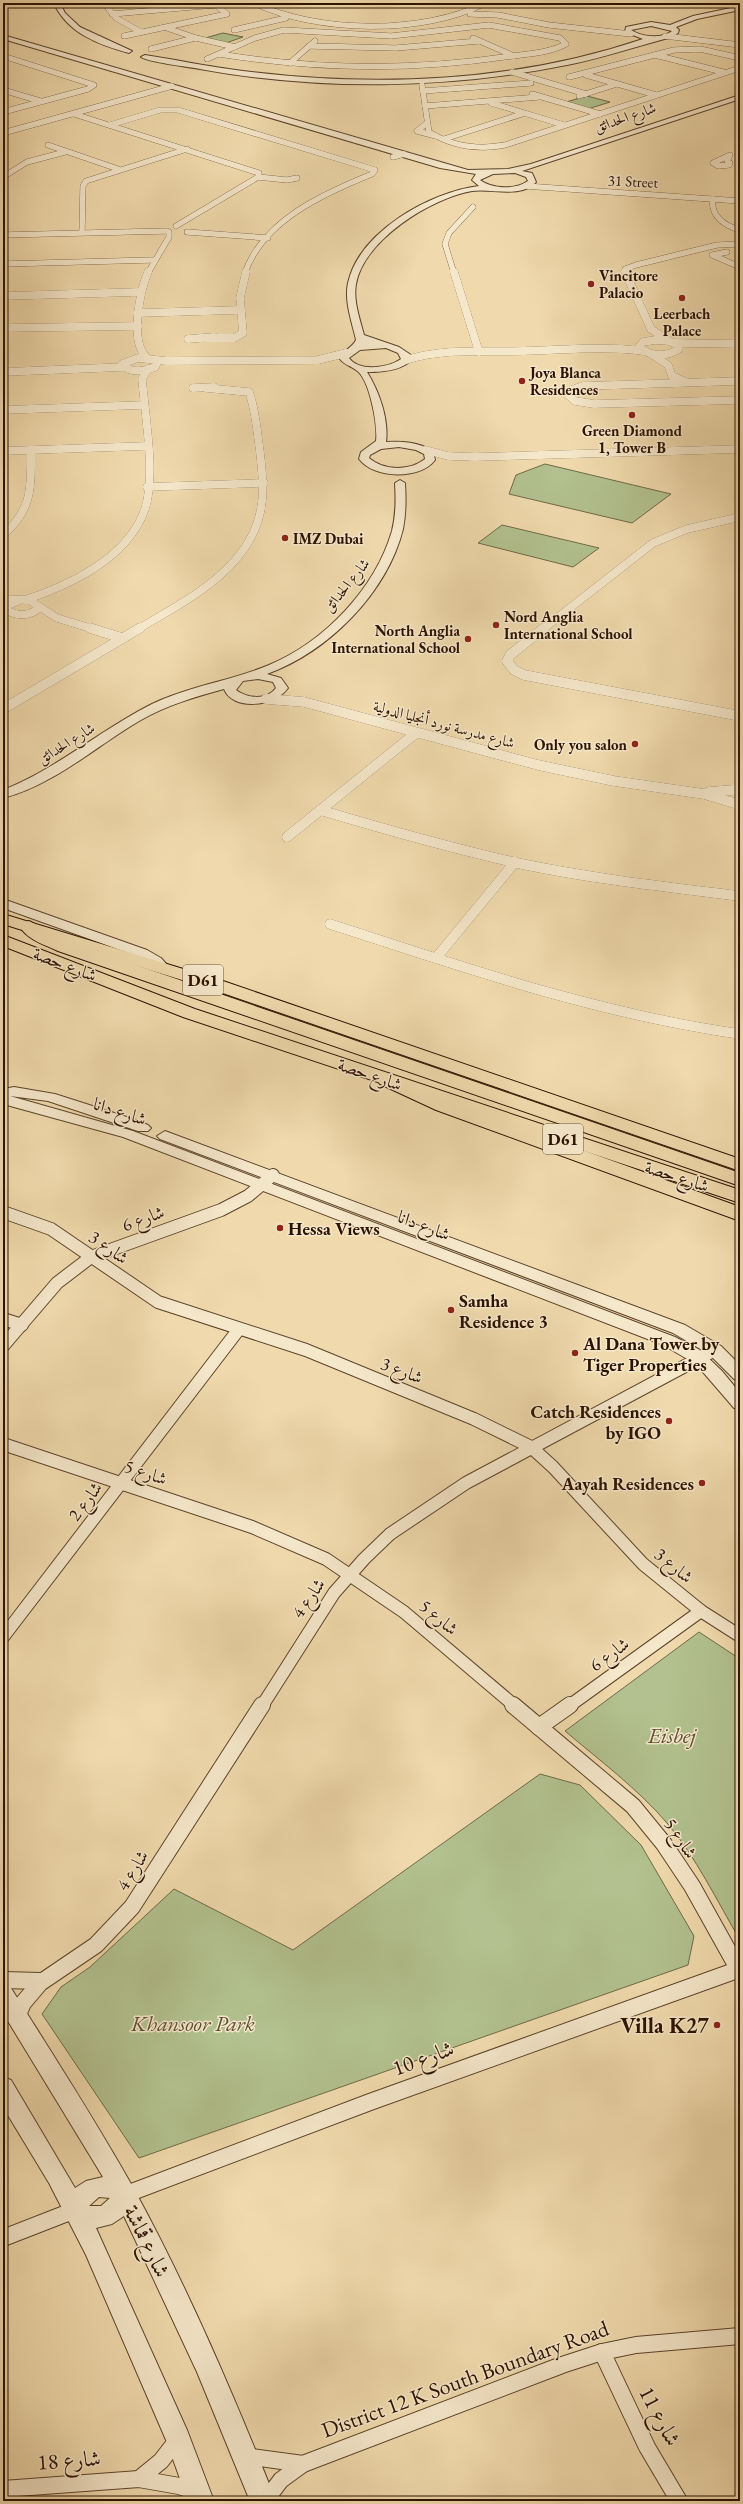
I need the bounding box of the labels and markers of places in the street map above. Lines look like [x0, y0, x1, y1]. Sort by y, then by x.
place label: Vincitore Palacio [599, 266, 658, 302]
marker: Vincitore Palacio [586, 279, 596, 289]
marker: Leerbach Palace [677, 293, 687, 303]
place label: Leerbach Palace [654, 304, 711, 340]
place label: Joya Blanca Residences [528, 363, 601, 399]
marker: Joya Blanca Residences [517, 376, 527, 386]
marker: Green Diamond 1, Tower B [627, 410, 637, 420]
place label: Green Diamond 1, Tower B [582, 421, 683, 457]
place label: IMZ Dubai [293, 529, 364, 548]
marker: IMZ Dubai [280, 533, 290, 543]
place label: Nord Anglia International School [504, 607, 633, 643]
marker: Nord Anglia International School [491, 620, 501, 630]
place label: North Anglia International School [331, 621, 461, 657]
marker: North Anglia International School [463, 634, 473, 644]
place label: Only you salon [534, 735, 627, 754]
marker: Only you salon [630, 739, 640, 749]
place label: Hessa Views [288, 1217, 380, 1240]
marker: Hessa Views [275, 1223, 285, 1233]
place label: Samha Residence 3 [459, 1289, 548, 1333]
marker: Samha Residence 3 [446, 1305, 456, 1315]
place label: Al Dana Tower by Tiger Properties [582, 1332, 720, 1376]
marker: Al Dana Tower by Tiger Properties [570, 1348, 580, 1358]
place label: Catch Residences by IGO [531, 1400, 661, 1444]
marker: Catch Residences by IGO [664, 1416, 674, 1426]
place label: Aayah Residences [561, 1472, 694, 1495]
marker: Aayah Residences [697, 1478, 707, 1488]
place label: Villa K27 [620, 2011, 709, 2040]
marker: Villa K27 [712, 2020, 722, 2030]

